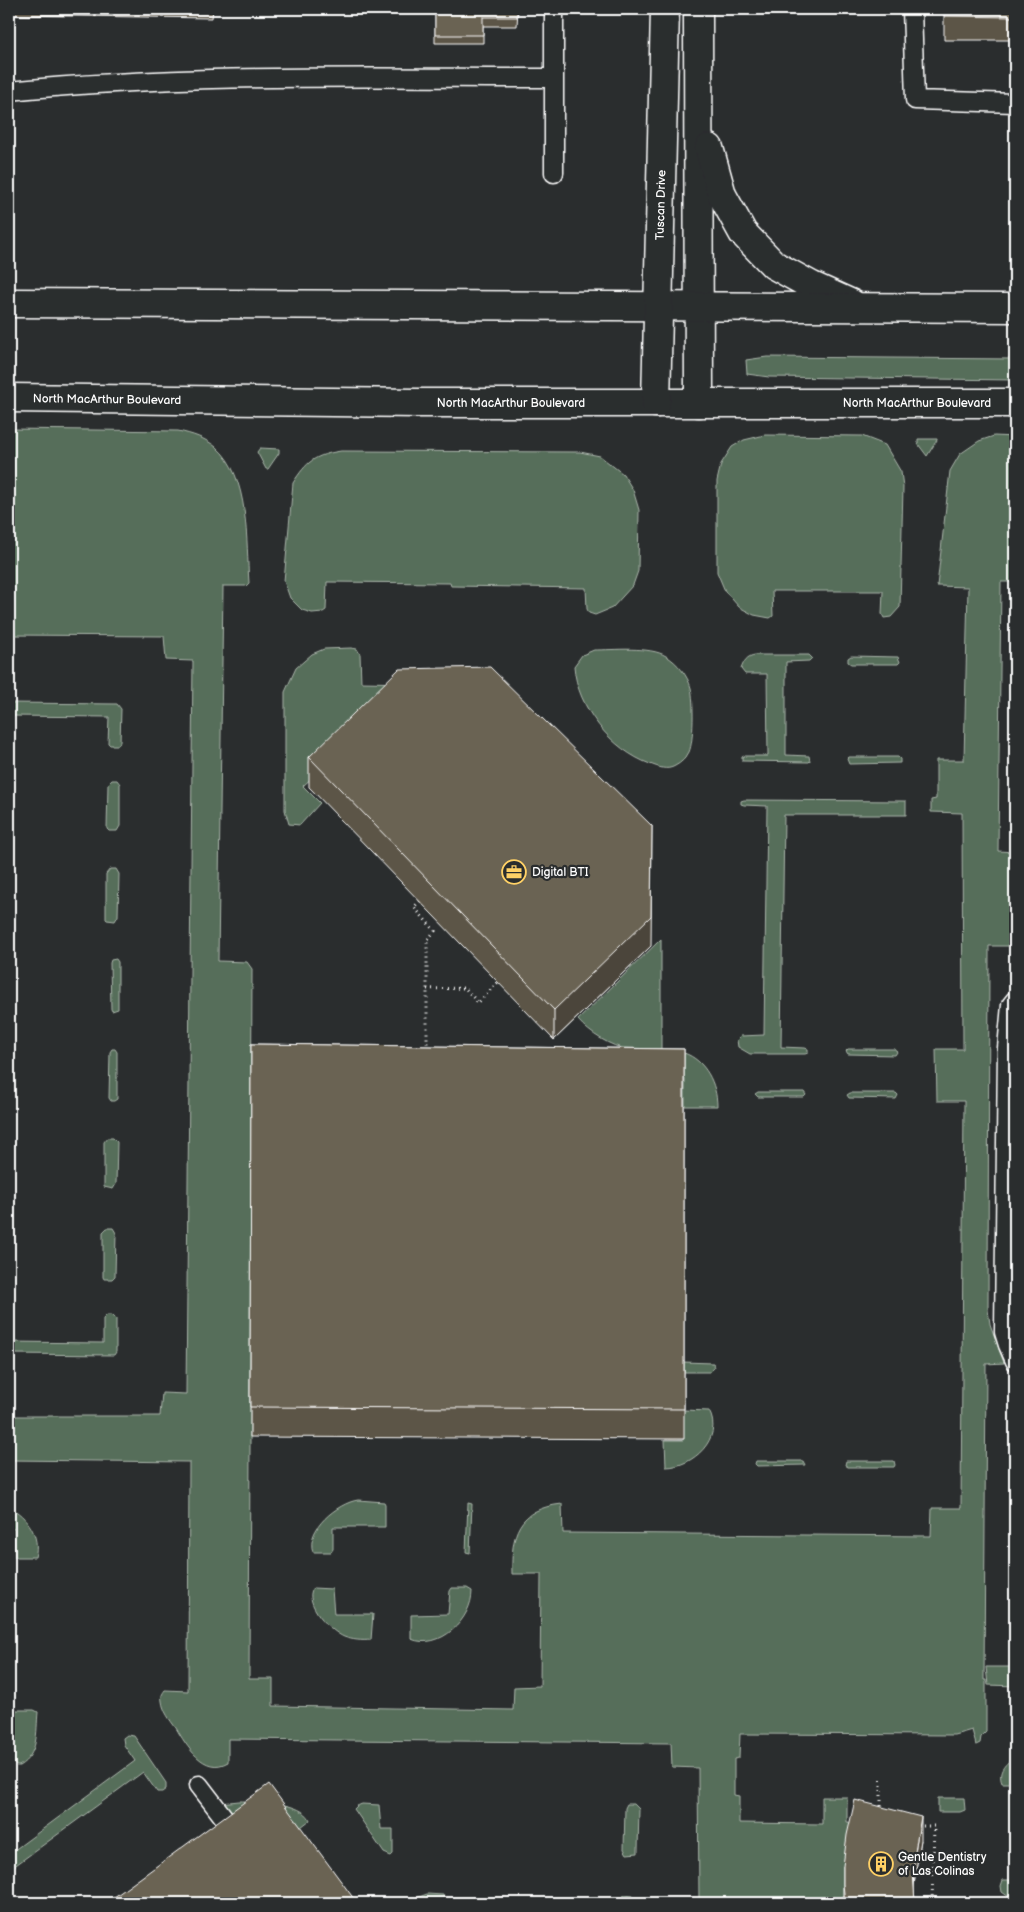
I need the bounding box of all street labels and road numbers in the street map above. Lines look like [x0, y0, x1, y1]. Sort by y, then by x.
street label: Tuscan Drive [652, 170, 669, 240]
street label: North MacArthur Boulevard [33, 391, 181, 408]
street label: North MacArthur Boulevard [437, 396, 585, 411]
street label: North MacArthur Boulevard [843, 396, 991, 411]

